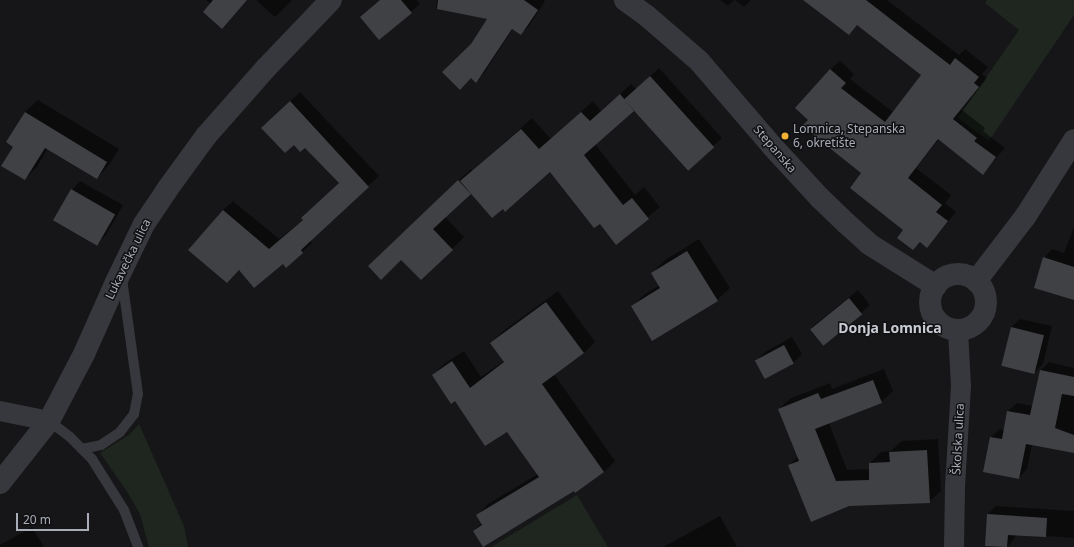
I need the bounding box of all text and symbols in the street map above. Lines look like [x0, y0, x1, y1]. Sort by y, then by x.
street label: Stepanska [751, 122, 799, 176]
place label: Lomnica, Stepanska 6, okretište [793, 122, 905, 150]
marker: Lomnica, Stepanska 6, okretište [780, 131, 790, 141]
street label: Lukavečka ulica [102, 216, 154, 302]
district label: Donja Lomnica [838, 320, 942, 336]
street label: Školska ulica [949, 403, 967, 475]
scale bar [18, 505, 91, 531]
text: 20 m [23, 511, 51, 528]

